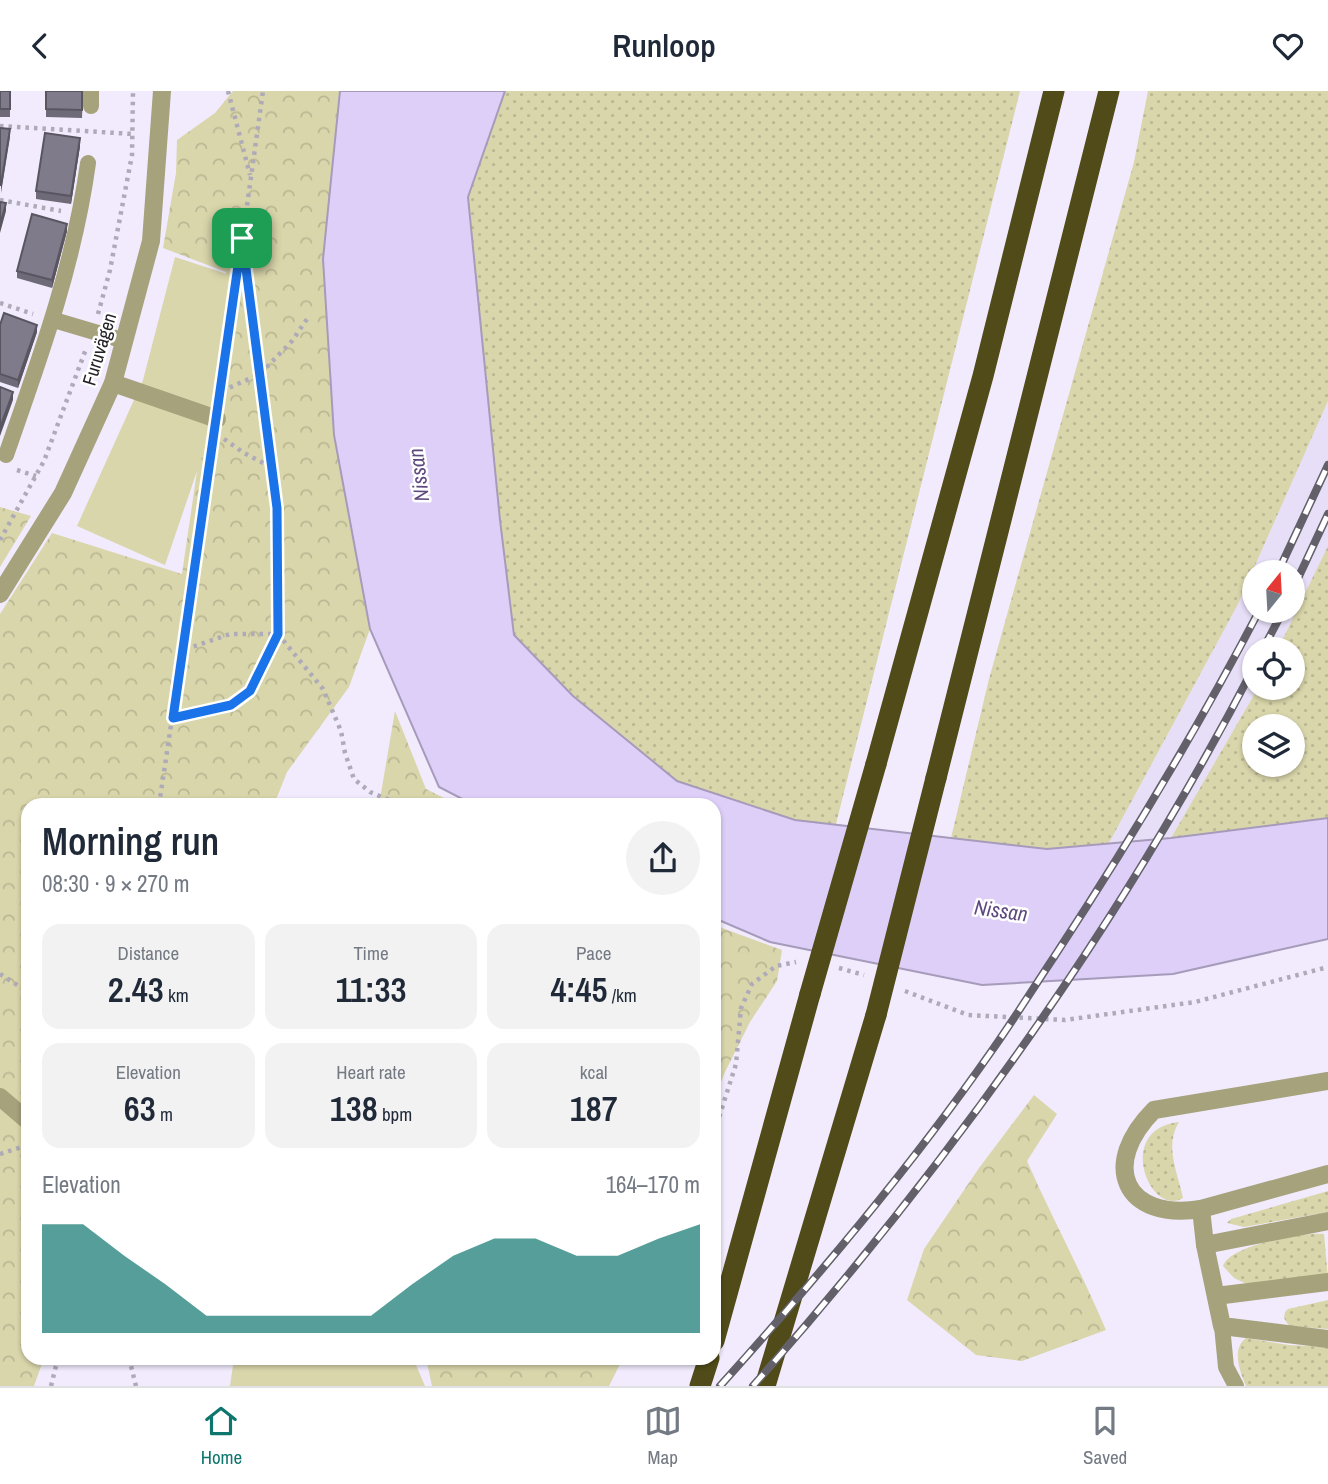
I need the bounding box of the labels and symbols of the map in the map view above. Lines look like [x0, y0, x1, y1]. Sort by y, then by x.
pin [212, 208, 272, 268]
street label: Furuvägen [76, 310, 122, 388]
water label: Nissan [401, 447, 436, 503]
north arrow [1242, 560, 1306, 623]
water label: Nissan [973, 892, 1030, 929]

